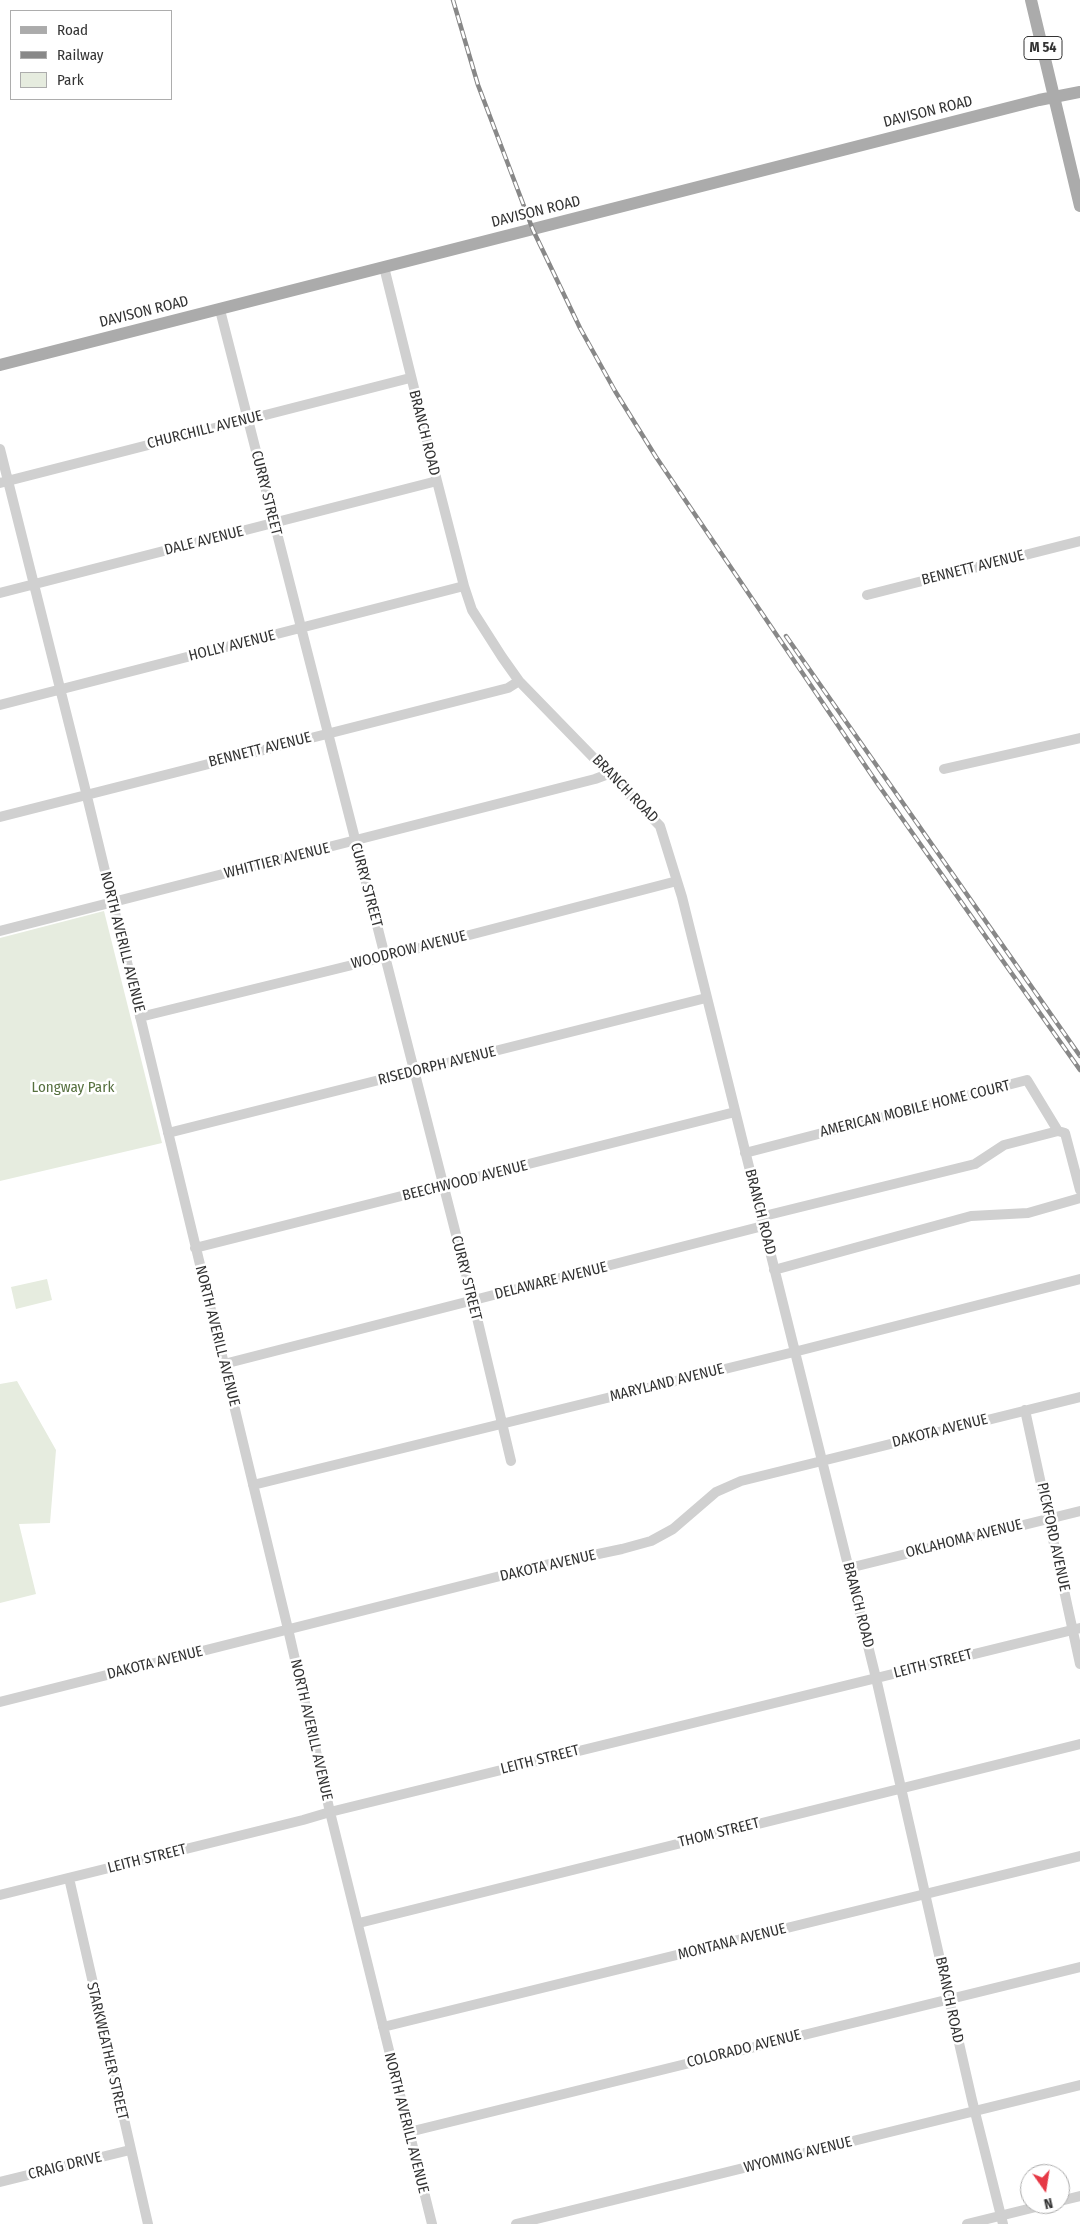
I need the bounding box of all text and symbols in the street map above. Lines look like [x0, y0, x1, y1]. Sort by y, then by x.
legend [10, 10, 172, 100]
text: Road [57, 21, 88, 39]
road number: M 54 [1024, 36, 1062, 59]
text: Railway [57, 46, 104, 64]
text: Park [57, 71, 84, 89]
street label: DAVISON ROAD [882, 92, 974, 132]
street label: DAVISON ROAD [490, 192, 582, 232]
street label: DAVISON ROAD [98, 292, 190, 332]
street label: BRANCH ROAD [405, 388, 443, 478]
street label: CHURCHILL AVENUE [145, 407, 265, 453]
street label: CURRY STREET [247, 449, 285, 537]
street label: DALE AVENUE [163, 522, 245, 560]
street label: BENNETT AVENUE [920, 547, 1026, 589]
street label: HOLLY AVENUE [187, 627, 277, 665]
street label: BENNETT AVENUE [207, 729, 313, 771]
street label: BRANCH ROAD [588, 751, 662, 827]
street label: WHITTIER AVENUE [222, 839, 332, 883]
street label: CURRY STREET [346, 841, 386, 929]
street label: NORTH AVERILL AVENUE [96, 870, 148, 1014]
street label: WOODROW AVENUE [349, 927, 469, 973]
street label: RISEDORPH AVENUE [376, 1043, 498, 1089]
street label: AMERICAN MOBILE HOME COURT [818, 1077, 1012, 1141]
park label: Longway Park [32, 1079, 114, 1097]
street label: BEECHWOOD AVENUE [401, 1157, 529, 1205]
street label: BRANCH ROAD [741, 1167, 779, 1257]
street label: CURRY STREET [447, 1234, 485, 1322]
street label: DELAWARE AVENUE [493, 1258, 609, 1304]
street label: NORTH AVERILL AVENUE [191, 1264, 243, 1408]
street label: MARYLAND AVENUE [608, 1360, 726, 1406]
street label: DAKOTA AVENUE [890, 1410, 990, 1452]
street label: PICKFORD AVENUE [1033, 1481, 1073, 1593]
street label: OKLAHOMA AVENUE [904, 1516, 1024, 1562]
street label: DAKOTA AVENUE [498, 1546, 598, 1586]
street label: BRANCH ROAD [839, 1560, 877, 1650]
street label: DAKOTA AVENUE [105, 1642, 205, 1684]
street label: LEITH STREET [892, 1646, 974, 1682]
street label: NORTH AVERILL AVENUE [286, 1658, 336, 1802]
street label: LEITH STREET [499, 1742, 581, 1778]
street label: THOM STREET [677, 1814, 761, 1852]
street label: LEITH STREET [106, 1841, 188, 1877]
street label: MONTANA AVENUE [676, 1920, 788, 1964]
street label: BRANCH ROAD [931, 1955, 967, 2045]
street label: STARKWEATHER STREET [82, 1980, 132, 2122]
street label: COLORADO AVENUE [685, 2026, 803, 2072]
street label: NORTH AVERILL AVENUE [380, 2051, 432, 2195]
street label: WYOMING AVENUE [742, 2133, 854, 2177]
street label: CRAIG DRIVE [26, 2148, 104, 2184]
north arrow [1020, 2164, 1070, 2214]
text: N [1042, 2194, 1054, 2212]

